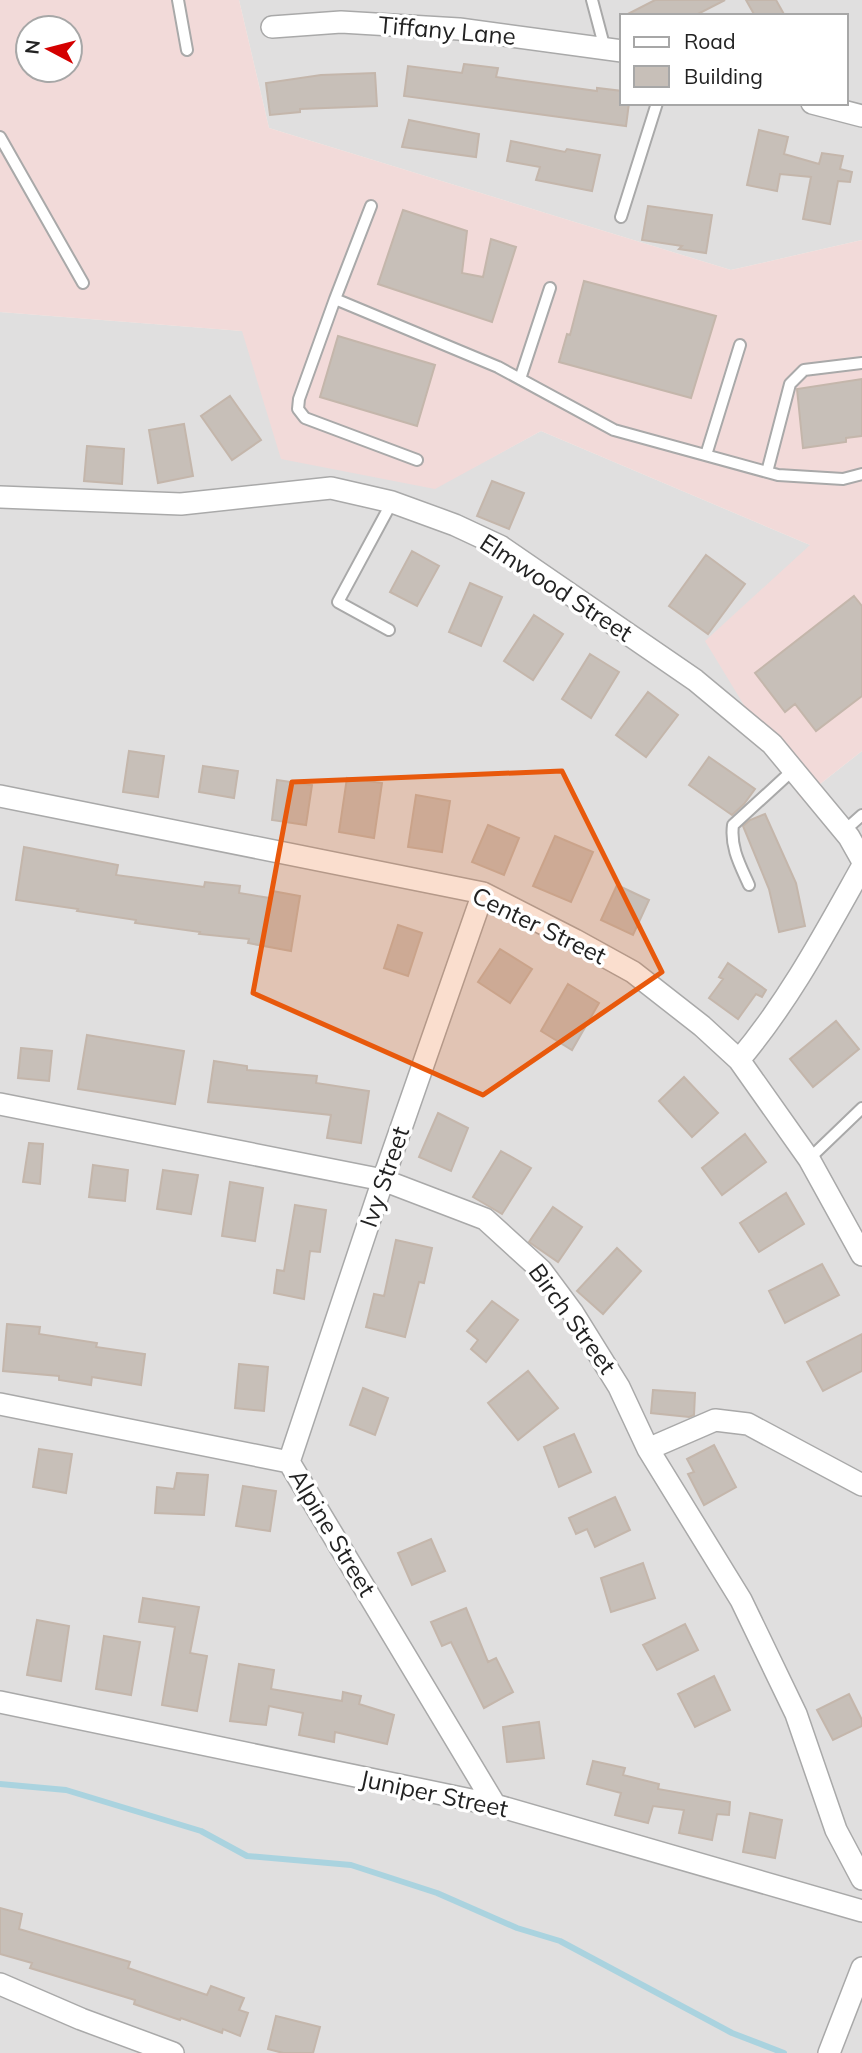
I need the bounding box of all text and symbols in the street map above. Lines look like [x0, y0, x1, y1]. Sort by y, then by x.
street label: Tiffany Lane [377, 9, 517, 51]
north arrow [14, 14, 84, 84]
legend [620, 14, 848, 105]
text: Road [684, 28, 735, 54]
text: N [19, 38, 45, 56]
text: Building [684, 63, 763, 89]
street label: Elmwood Street [475, 527, 638, 648]
street label: Center Street [468, 880, 611, 970]
street label: Ivy Street [353, 1122, 415, 1231]
street label: Birch Street [523, 1257, 623, 1379]
street label: Alpine Street [283, 1463, 383, 1602]
street label: Juniper Street [358, 1763, 511, 1823]

